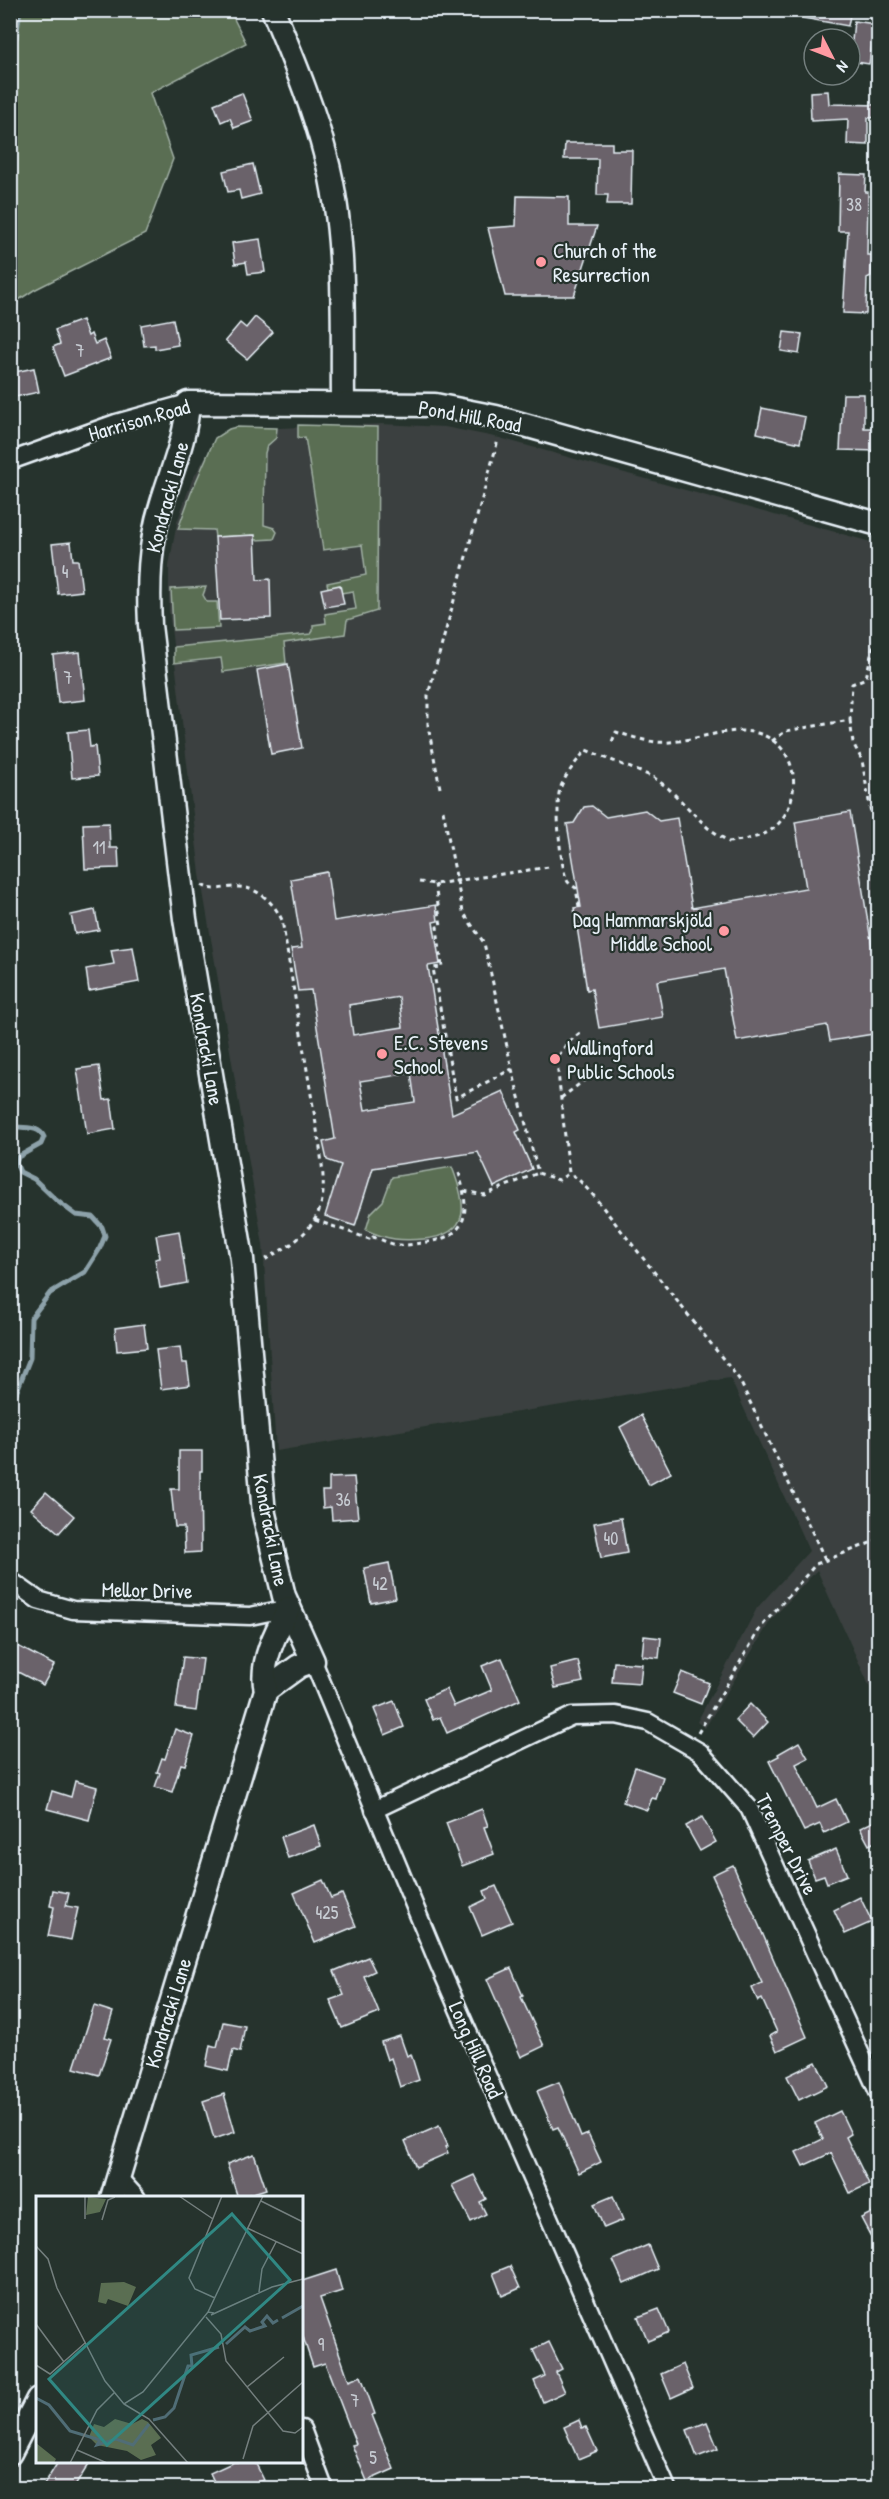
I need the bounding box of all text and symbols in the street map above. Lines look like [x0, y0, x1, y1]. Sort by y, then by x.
north arrow [802, 27, 862, 87]
text: N [832, 57, 854, 78]
house number: 38 [846, 192, 862, 217]
place label: Church of the Resurrection [553, 236, 657, 289]
marker: Church of the Resurrection [534, 255, 548, 269]
house number: 7 [76, 338, 85, 363]
street label: Harrison Road [85, 392, 193, 448]
street label: Pond Hill Road [416, 393, 524, 439]
street label: Kondracki Lane [138, 438, 196, 556]
house number: 4 [62, 559, 69, 584]
house number: 7 [64, 665, 73, 690]
house number: 11 [92, 835, 106, 860]
place label: Dag Hammarskjöld Middle School [573, 905, 712, 958]
marker: Dag Hammarskjöld Middle School [717, 924, 731, 938]
street label: Kondracki Lane [183, 990, 231, 1108]
place label: E.C. Stevens School [394, 1028, 488, 1081]
place label: Wallingford Public Schools [567, 1033, 675, 1086]
marker: E.C. Stevens School [375, 1047, 389, 1061]
marker: Wallingford Public Schools [548, 1052, 562, 1066]
street label: Kondracki Lane [246, 1471, 296, 1589]
house number: 36 [335, 1487, 351, 1512]
house number: 40 [604, 1526, 618, 1551]
house number: 42 [372, 1571, 388, 1596]
street label: Mellor Drive [101, 1575, 193, 1605]
street label: Tremper Drive [749, 1788, 825, 1900]
house number: 425 [316, 1900, 339, 1925]
street label: Kondracki Lane [138, 1954, 198, 2072]
street label: Long Hill Road [442, 1997, 510, 2103]
inset map [36, 2196, 303, 2463]
house number: 9 [318, 2332, 325, 2357]
house number: 7 [351, 2388, 360, 2413]
house number: 5 [369, 2445, 377, 2470]

